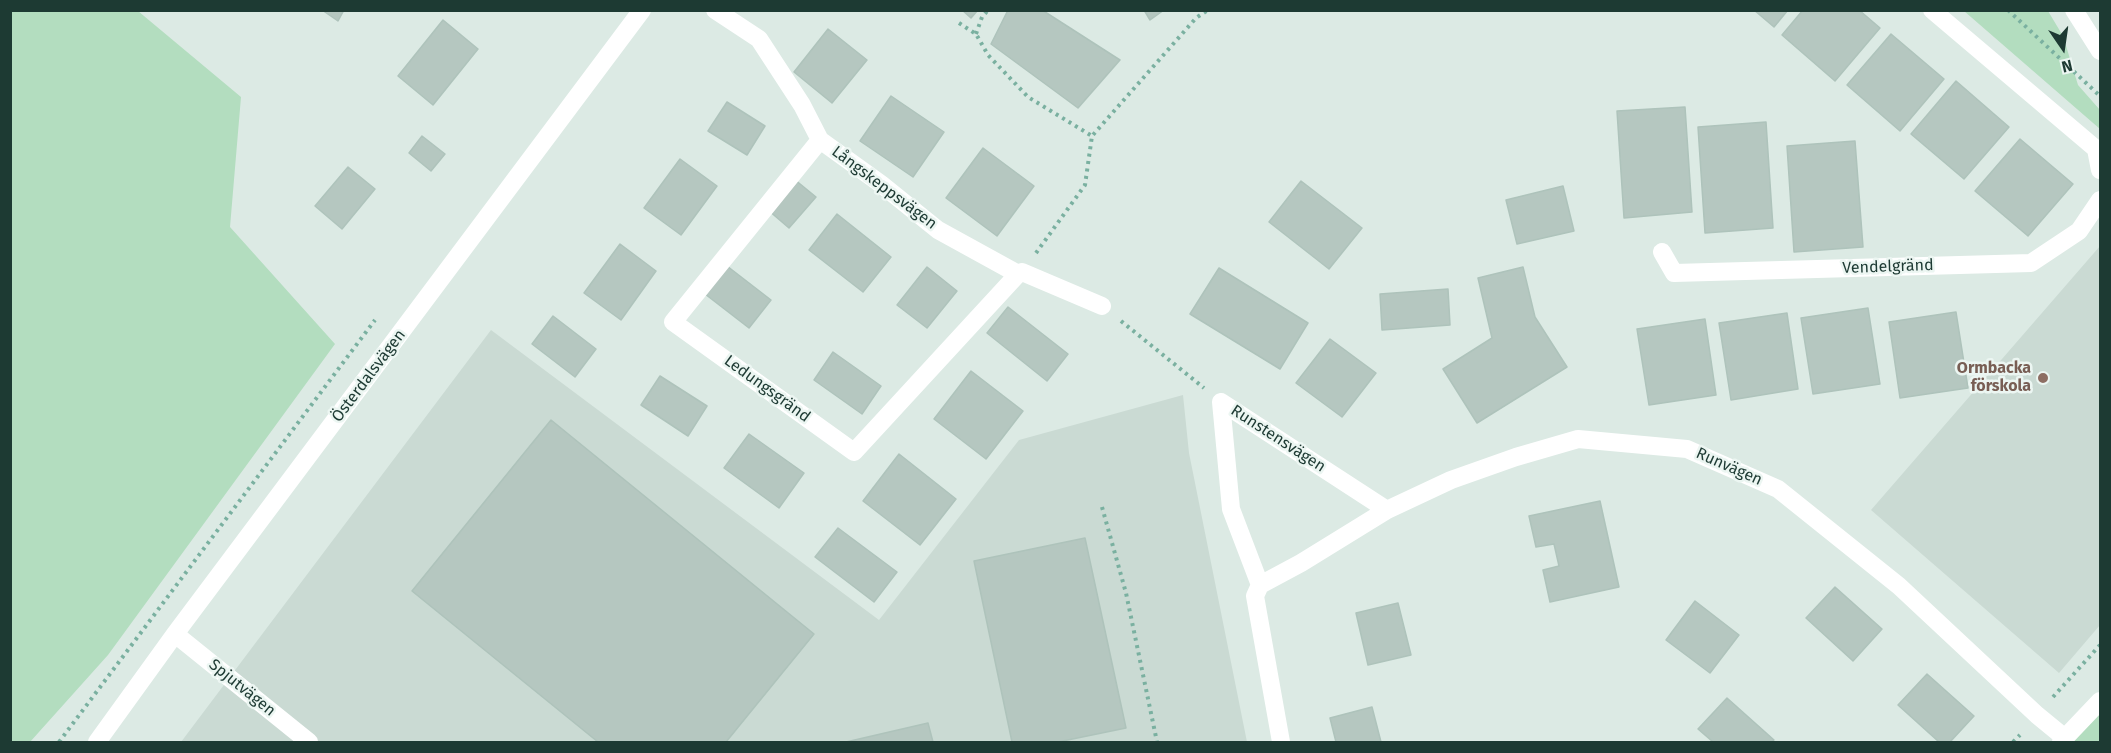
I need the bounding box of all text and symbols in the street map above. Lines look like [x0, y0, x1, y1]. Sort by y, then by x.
north arrow [2033, 18, 2093, 78]
text: N [2060, 56, 2074, 76]
street label: Långskeppsvägen [828, 142, 940, 234]
street label: Vendelgränd [1842, 256, 1934, 278]
street label: Österdalsvägen [328, 326, 410, 426]
street label: Ledungsgränd [720, 351, 814, 427]
place label: Ormbacka förskola [1957, 359, 2031, 397]
marker: Ormbacka förskola [2036, 371, 2050, 385]
street label: Runstensvägen [1227, 401, 1329, 477]
street label: Runvägen [1693, 444, 1765, 490]
street label: Spjutvägen [205, 655, 279, 721]

